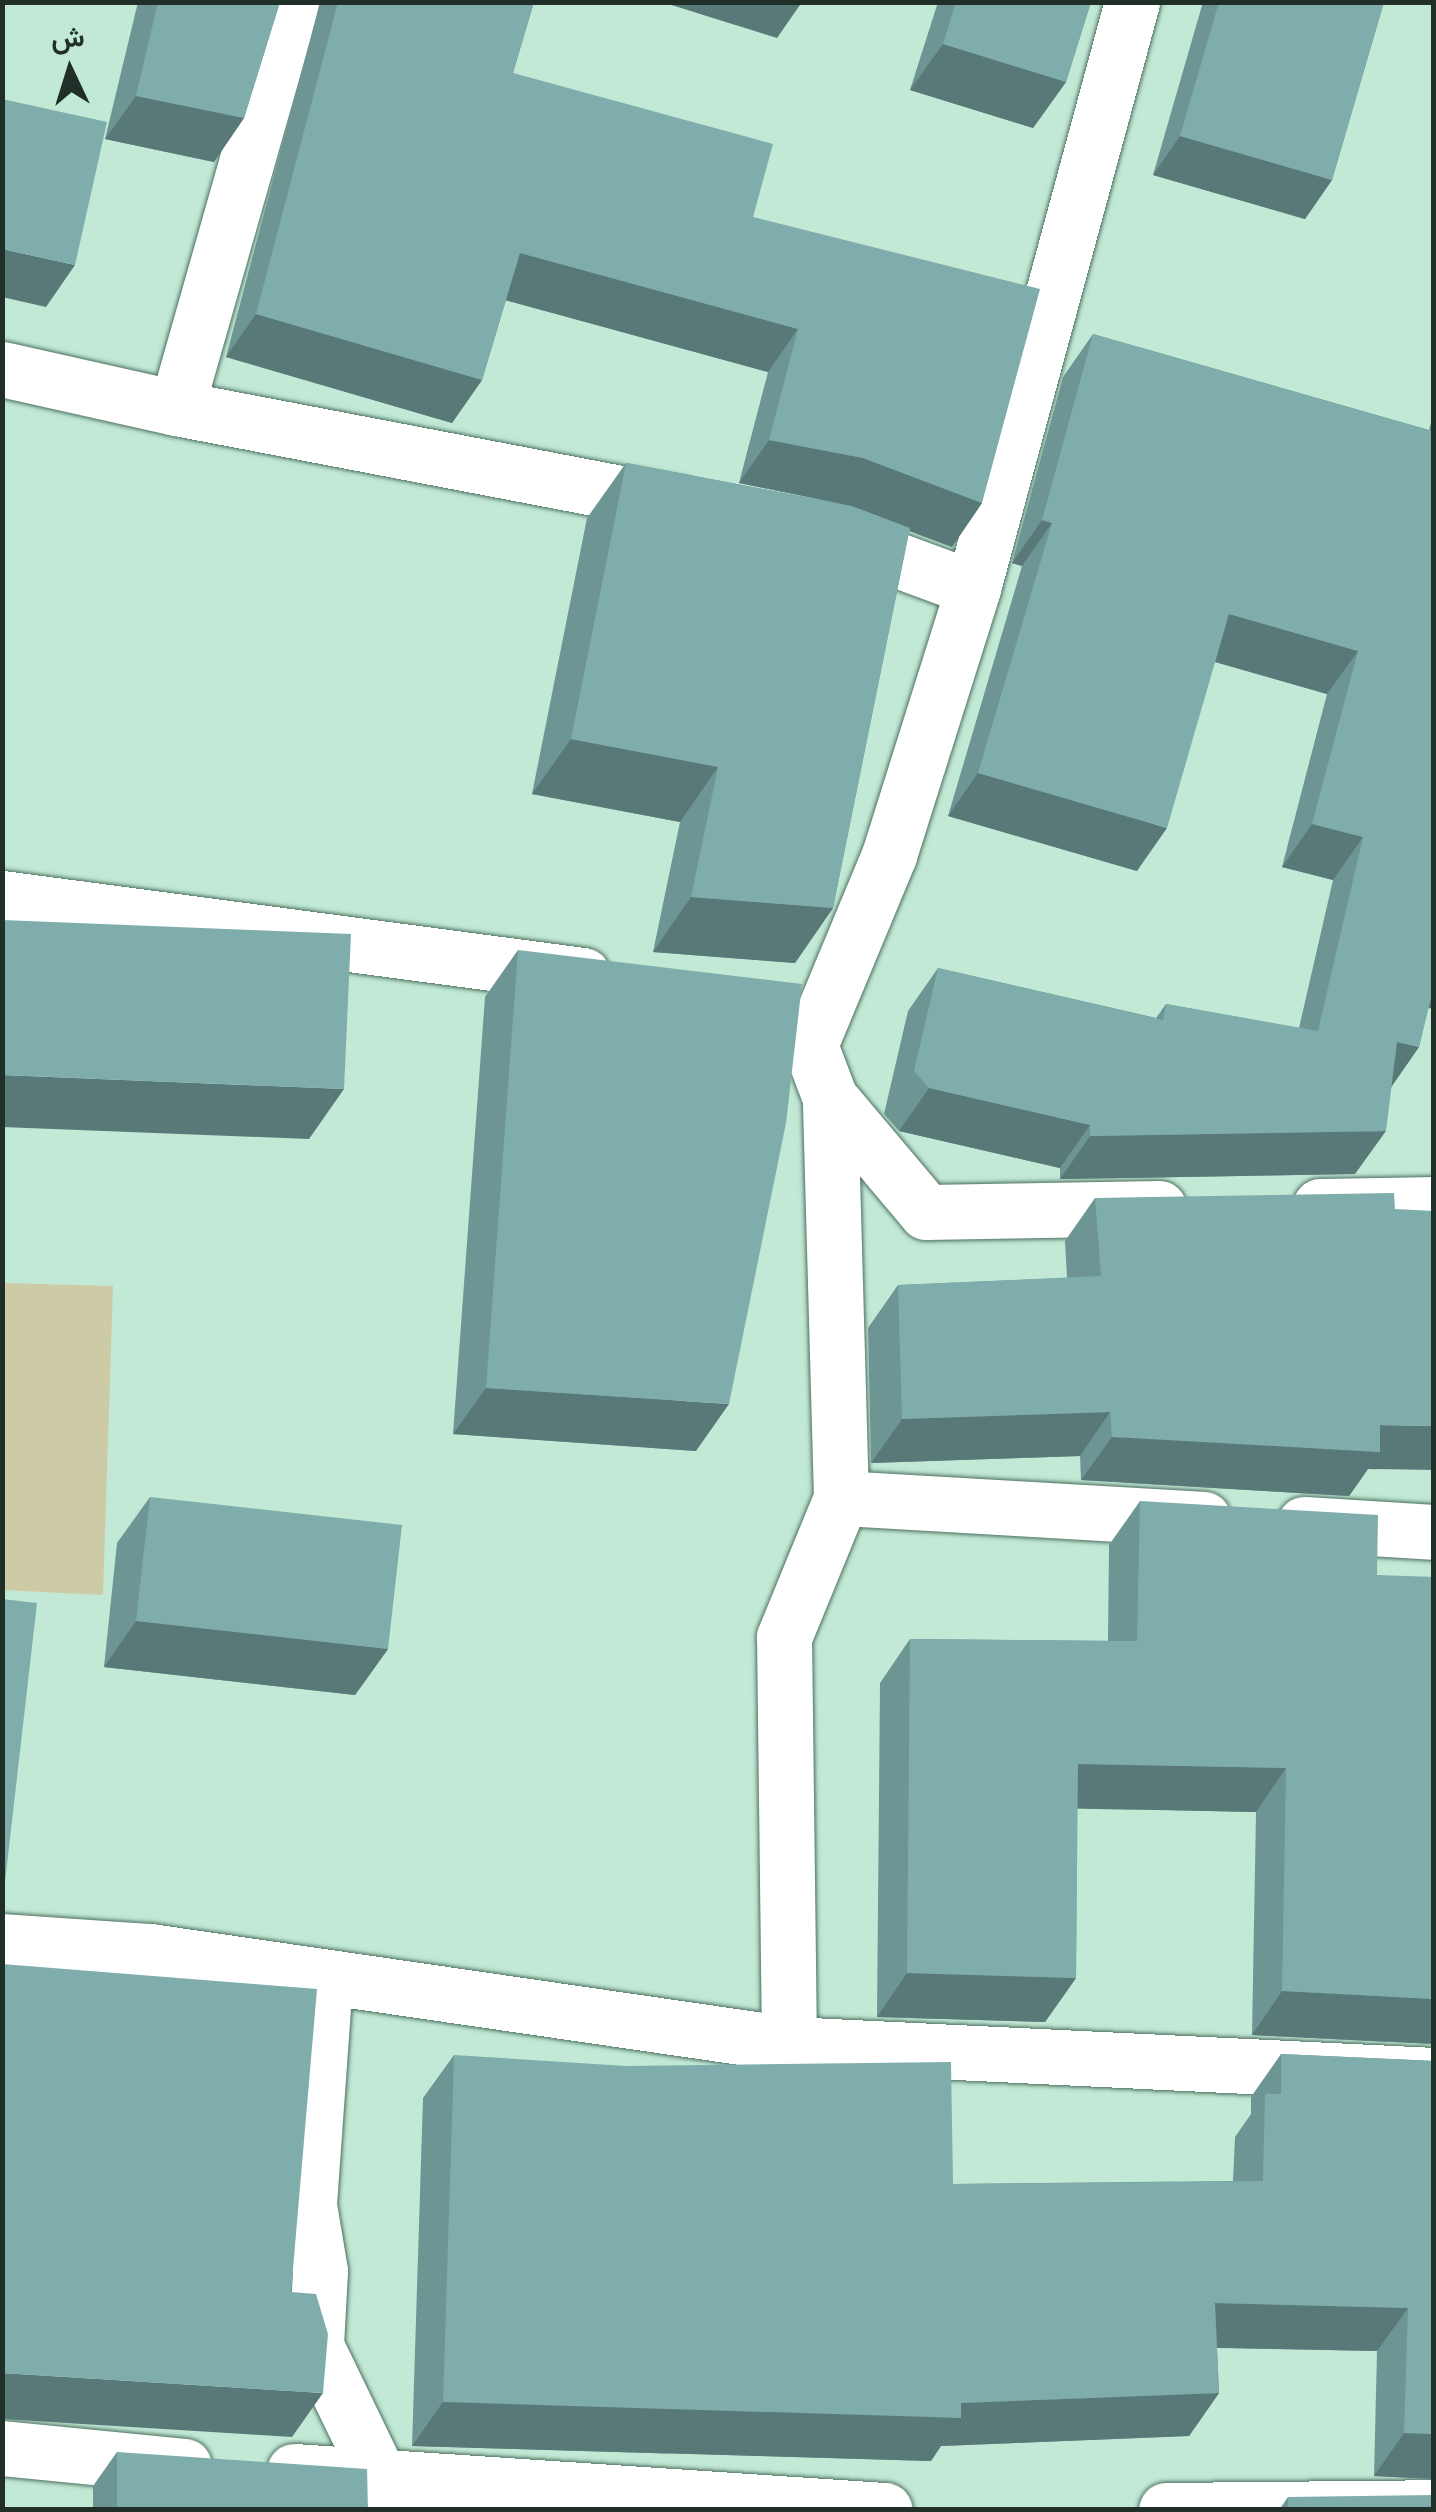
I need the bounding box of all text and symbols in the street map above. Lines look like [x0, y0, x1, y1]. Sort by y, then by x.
north arrow [20, 20, 120, 120]
text: ش [50, 21, 86, 59]

